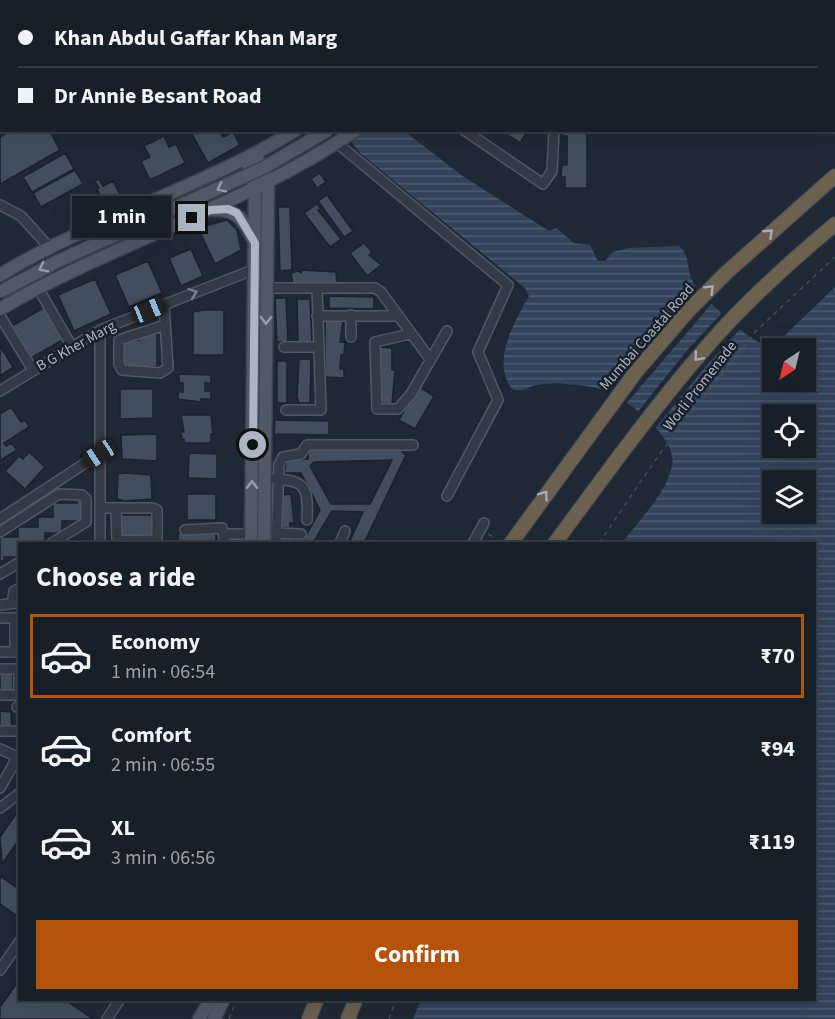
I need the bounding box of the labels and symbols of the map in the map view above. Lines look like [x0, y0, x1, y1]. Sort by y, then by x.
one-way arrow [216, 180, 227, 192]
callout: 1 min [72, 197, 171, 239]
route end [178, 204, 205, 231]
one-way arrow [762, 229, 773, 240]
one-way arrow [39, 261, 50, 273]
street label: Mumbai Coastal Road [595, 279, 699, 395]
one-way arrow [703, 285, 714, 296]
one-way arrow [187, 287, 198, 300]
car [129, 295, 169, 325]
street label: B G Kher Marg [33, 315, 120, 376]
one-way arrow [260, 315, 272, 324]
street label: Worli Promenade [658, 337, 742, 435]
north arrow [762, 338, 816, 392]
one-way arrow [694, 350, 705, 361]
route start [239, 431, 266, 458]
car [79, 437, 119, 471]
one-way arrow [246, 480, 258, 489]
one-way arrow [537, 491, 548, 502]

